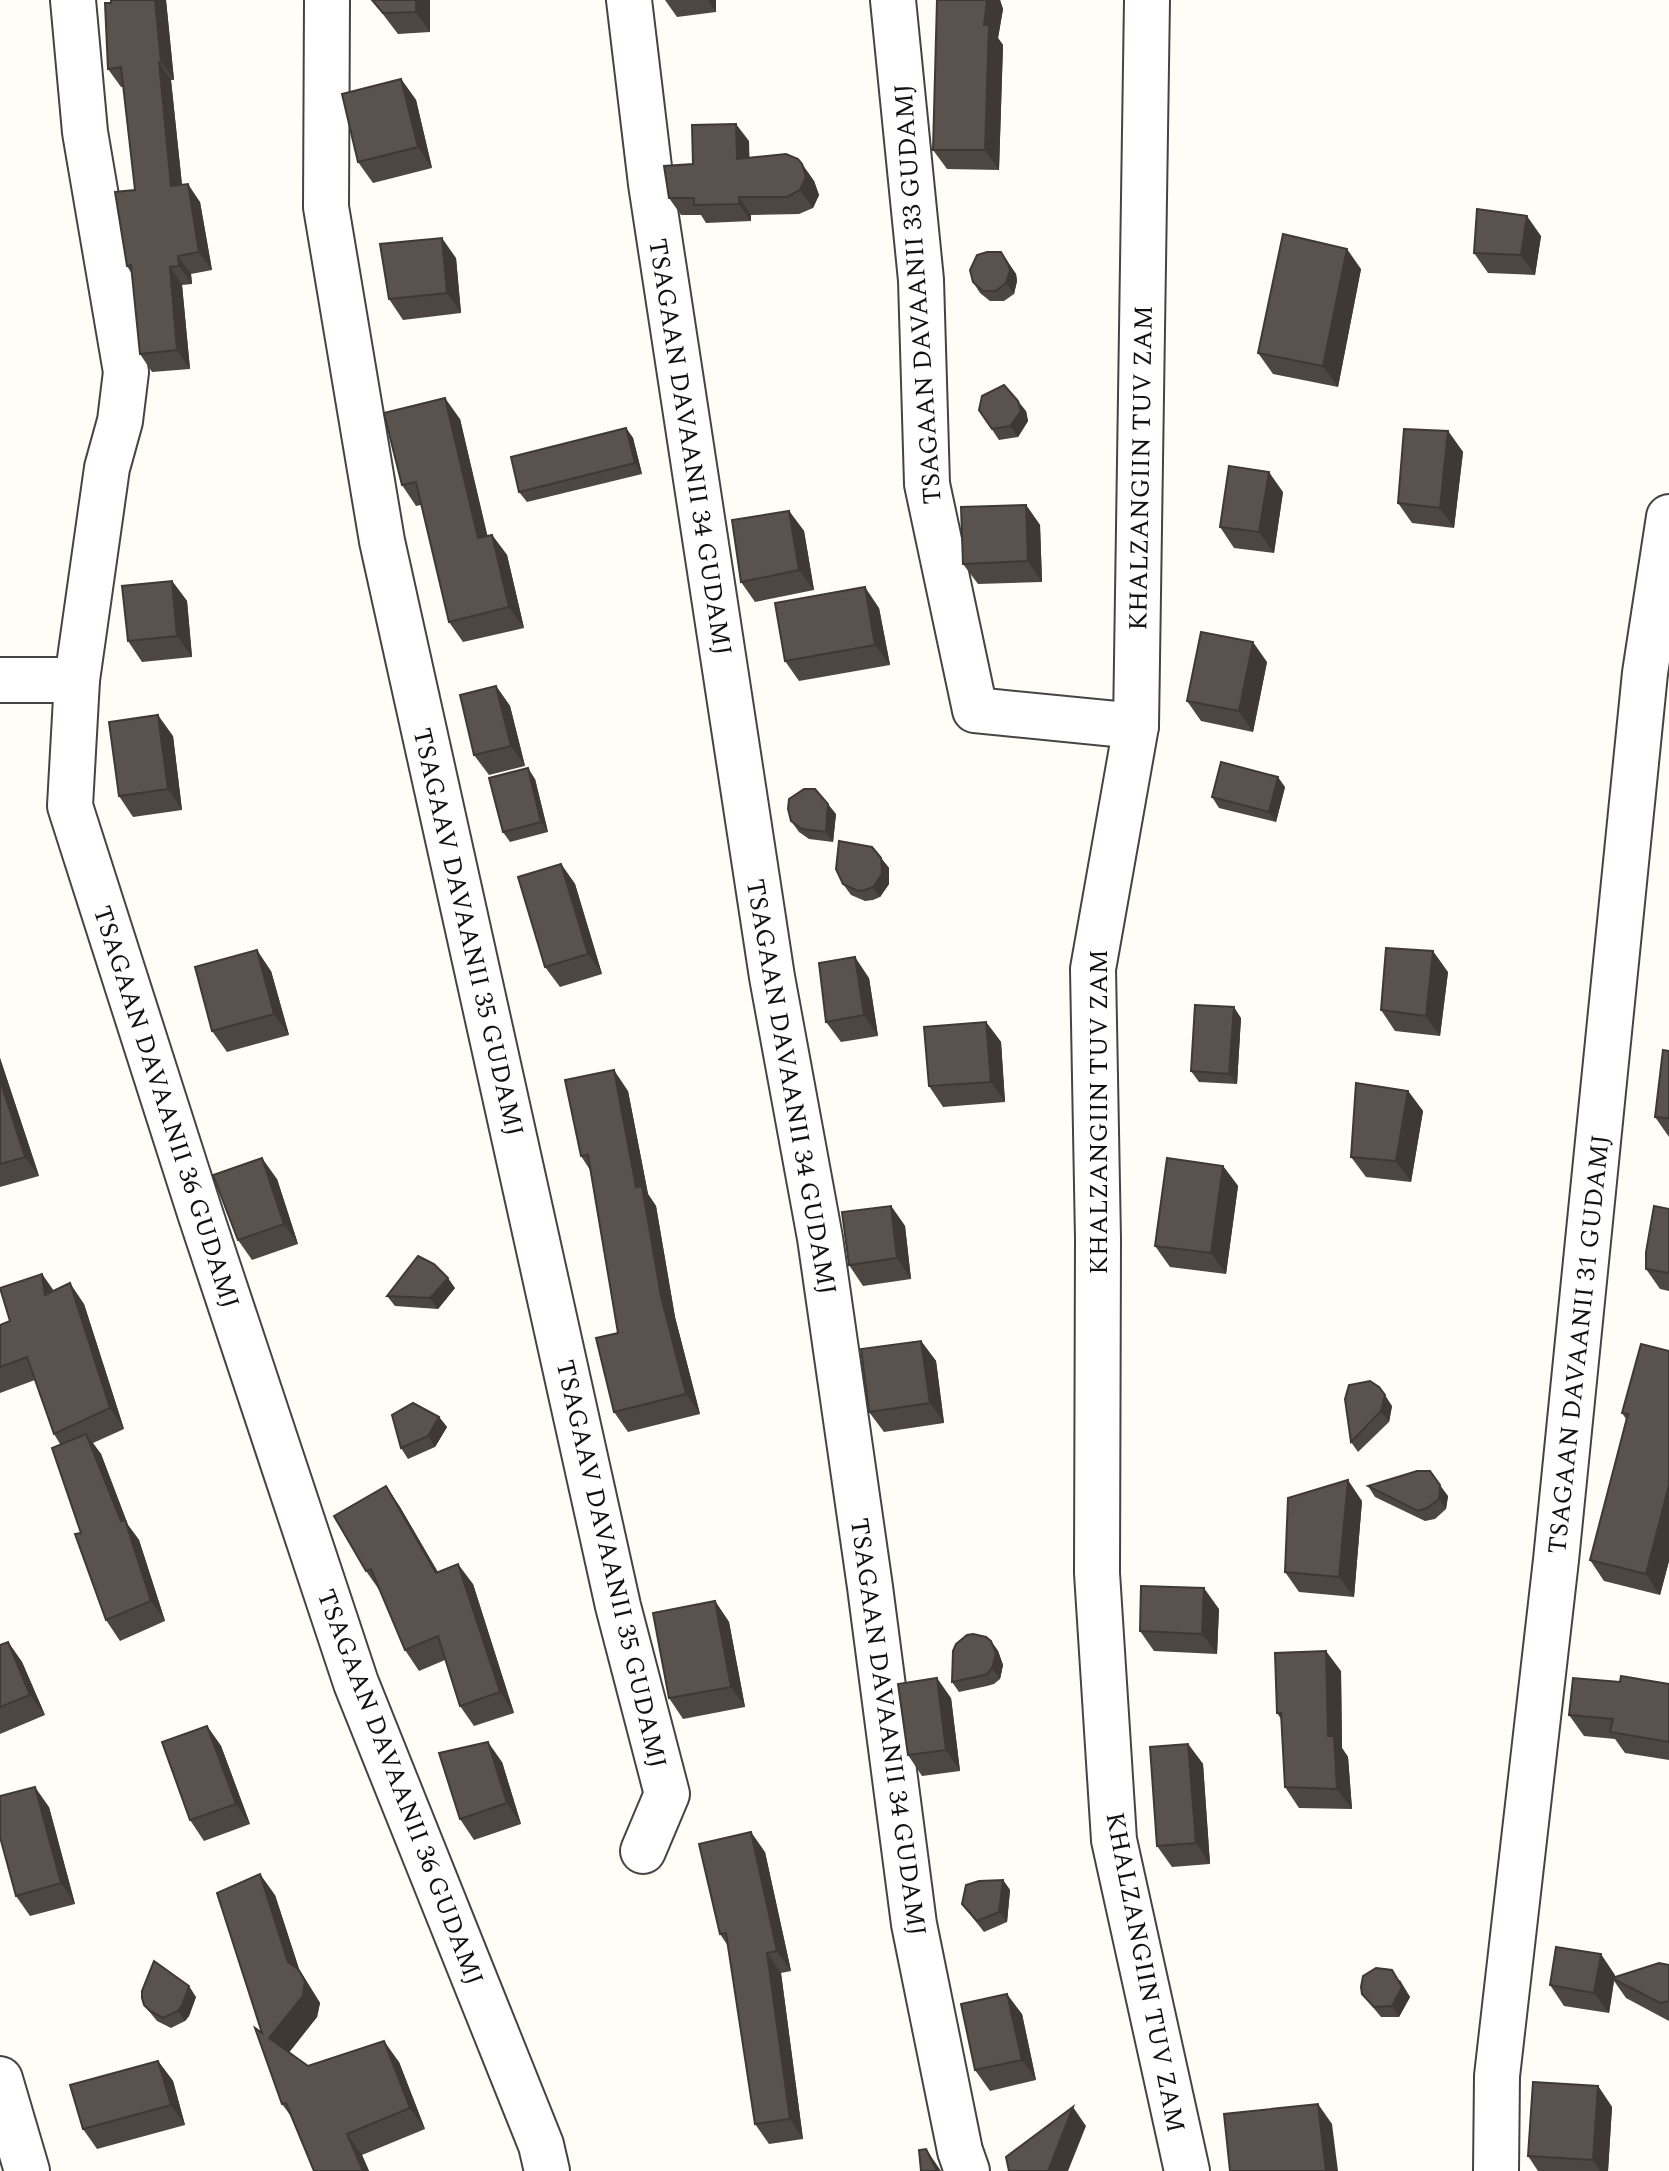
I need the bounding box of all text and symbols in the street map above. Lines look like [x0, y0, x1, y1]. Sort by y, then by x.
street label: TSAGAAN DAVAANII 33 GUDAMJ [883, 82, 953, 506]
street label: TSAGAAN DAVAANII 34 GUDAMJ [637, 236, 743, 659]
street label: KHALZANGIIN TUV ZAM [1118, 305, 1164, 631]
street label: TSAGAAV DAVAANII 35 GUDAMJ [401, 724, 535, 1141]
street label: TSAGAAN DAVAANII 34 GUDAMJ [735, 876, 847, 1298]
street label: TSAGAAN DAVAANII 36 GUDAMJ [82, 901, 250, 1314]
street label: KHALZANGIIN TUV ZAM [1079, 949, 1119, 1275]
street label: TSAGAAN DAVAANII 31 GUDAMJ [1537, 1132, 1621, 1556]
street label: TSAGAAV DAVAANII 35 GUDAMJ [544, 1356, 678, 1773]
street label: TSAGAAN DAVAANII 34 GUDAMJ [839, 1515, 937, 1939]
street label: TSAGAAN DAVAANII 36 GUDAMJ [306, 1583, 494, 1991]
street label: KHALZANGIIN TUV ZAM [1094, 1809, 1196, 2136]

